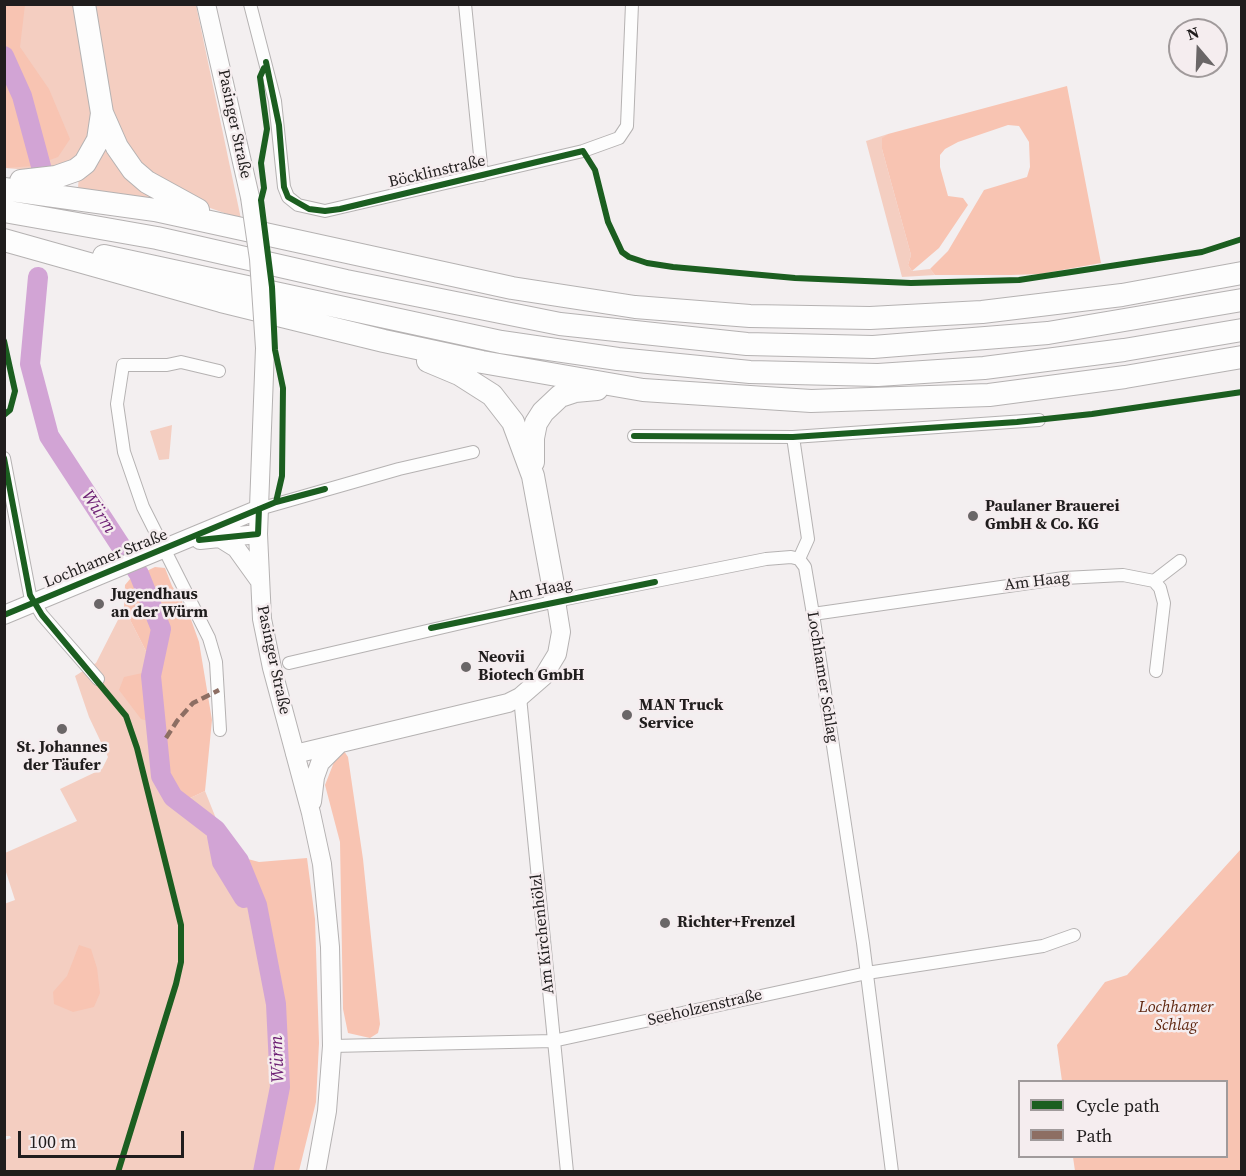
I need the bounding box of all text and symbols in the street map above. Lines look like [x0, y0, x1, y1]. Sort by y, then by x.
north arrow [1168, 18, 1228, 78]
text: N [1184, 21, 1202, 45]
street label: Pasinger Straße [213, 68, 255, 180]
street label: Böcklinstraße [387, 152, 487, 192]
water label: Würm [76, 486, 120, 538]
place label: Paulaner Brauerei GmbH & Co. KG [985, 497, 1119, 535]
marker: Paulaner Brauerei GmbH & Co. KG [966, 509, 980, 523]
street label: Lochhamer Straße [41, 525, 171, 593]
street label: Am Haag [1003, 568, 1071, 596]
street label: Am Haag [506, 575, 574, 607]
place label: Jugendhaus an der Würm [111, 585, 208, 623]
marker: Jugendhaus an der Würm [92, 597, 106, 611]
street label: Pasinger Straße [252, 604, 294, 716]
street label: Lochhamer Schlag [802, 610, 842, 744]
place label: Neovii Biotech GmbH [478, 648, 585, 686]
marker: Neovii Biotech GmbH [459, 660, 473, 674]
place label: MAN Truck Service [639, 696, 723, 734]
marker: MAN Truck Service [620, 708, 634, 722]
marker: St. Johannes der Täufer [55, 722, 69, 736]
place label: St. Johannes der Täufer [17, 738, 107, 776]
street label: Am Kirchenhölzl [527, 873, 559, 995]
place label: Richter+Frenzel [677, 913, 795, 933]
marker: Richter+Frenzel [658, 916, 672, 930]
street label: Seeholzenstraße [646, 985, 764, 1031]
park label: Lochhamer Schlag [1139, 998, 1213, 1036]
water label: Würm [266, 1035, 290, 1083]
legend [1018, 1080, 1228, 1158]
text: Cycle path [1076, 1093, 1160, 1118]
scale bar [21, 1119, 188, 1157]
text: Path [1076, 1123, 1112, 1148]
text: 100 m [29, 1129, 76, 1154]

